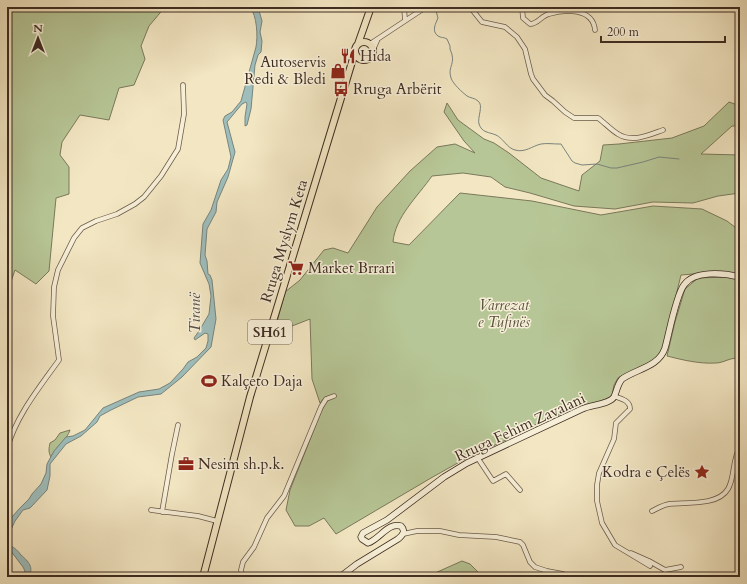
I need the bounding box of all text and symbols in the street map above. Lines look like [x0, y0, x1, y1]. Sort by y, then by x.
north arrow [18, 18, 58, 58]
scale bar [601, 18, 725, 44]
text: N [33, 21, 43, 36]
text: 200 m [607, 24, 640, 40]
place label: Hida [360, 46, 392, 66]
restaurant icon: Hida [339, 47, 357, 65]
place label: Autoservis Redi & Bledi [244, 52, 326, 89]
shop icon: Autoservis Redi & Bledi [329, 62, 347, 80]
place label: Rruga Arbërit [353, 79, 442, 99]
bus stop icon: Rruga Arbërit [332, 80, 350, 98]
street label: Rruga Myslym Keta [256, 177, 312, 305]
place label: Market Brrari [308, 258, 395, 278]
supermarket icon: Market Brrari [287, 259, 305, 277]
water label: Tiranë [184, 291, 206, 333]
park label: Varrezat e Tufinës [478, 295, 530, 332]
road number: SH61 [248, 320, 292, 344]
place label: Kalçeto Daja [221, 371, 303, 391]
sports icon: Kalçeto Daja [200, 372, 218, 390]
street label: Rruga Fehim Zavalani [452, 388, 588, 466]
place label: Nesim sh.p.k. [198, 454, 284, 474]
office icon: Nesim sh.p.k. [177, 455, 195, 473]
place label: Kodra e Çelës [602, 462, 690, 482]
place icon: Kodra e Çelës [693, 463, 711, 481]

